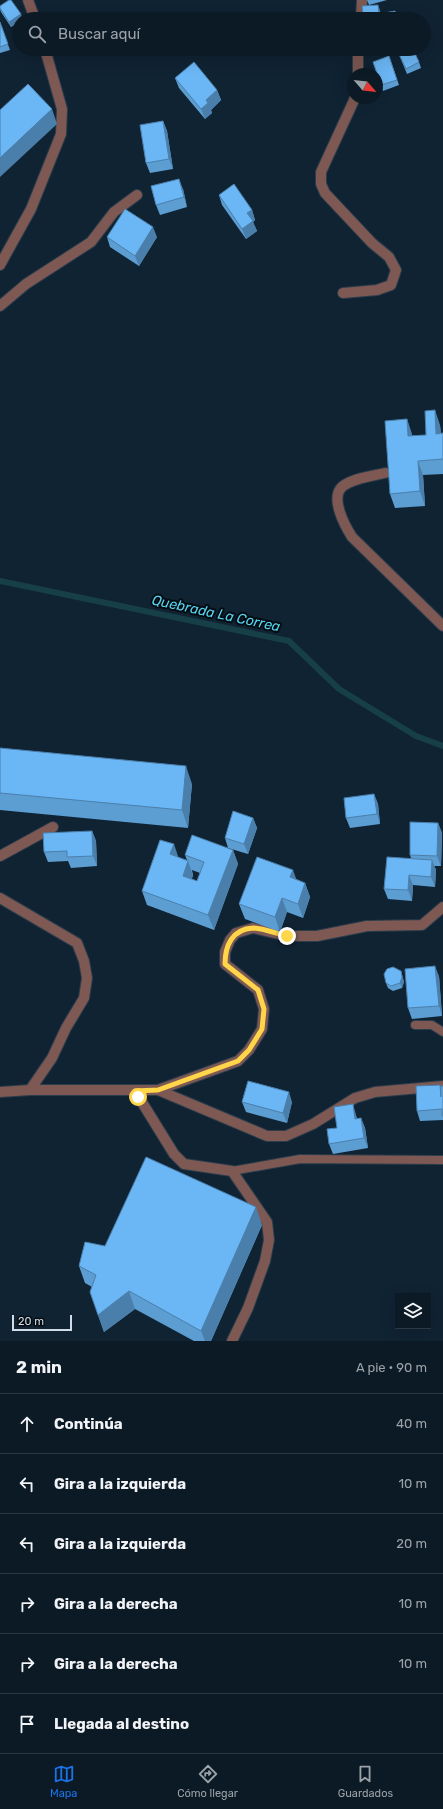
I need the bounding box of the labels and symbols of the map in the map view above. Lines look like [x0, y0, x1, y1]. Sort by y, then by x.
north arrow [347, 68, 383, 104]
water label: Quebrada La Correa [150, 592, 282, 635]
route end [278, 927, 296, 945]
route start [129, 1088, 147, 1106]
scale bar [12, 1313, 72, 1332]

